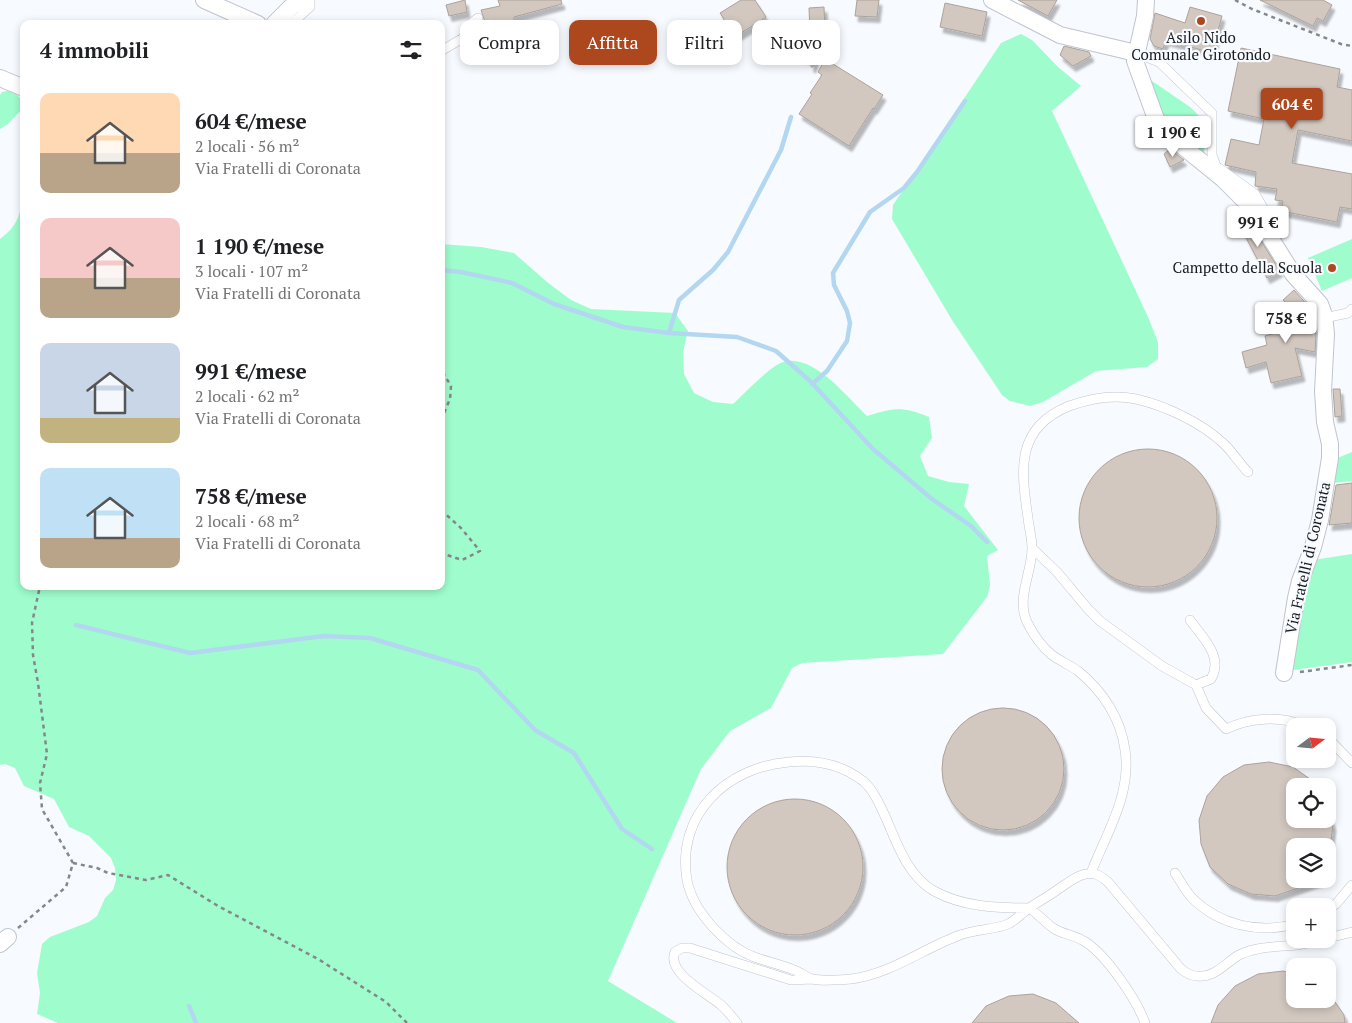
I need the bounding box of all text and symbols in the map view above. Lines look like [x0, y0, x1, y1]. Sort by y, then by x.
marker: Asilo Nido Comunale Girotondo [1195, 15, 1207, 27]
chip: Compra [460, 20, 559, 65]
chip: Affitta [569, 20, 657, 65]
chip: Filtri [667, 20, 742, 65]
chip: Nuovo [752, 20, 840, 65]
place label: Asilo Nido Comunale Girotondo [1131, 27, 1271, 64]
text: 4 immobili [40, 36, 149, 64]
icon: filters [397, 36, 425, 64]
pin: 604 € [1257, 88, 1327, 130]
text: 604 € [1272, 93, 1312, 115]
text: 604 €/mese [195, 107, 307, 135]
icon: home [80, 113, 140, 173]
pin: 1 190 € [1127, 116, 1219, 158]
text: 1 190 € [1146, 121, 1200, 143]
text: 2 locali · 56 m² [195, 135, 300, 157]
text: Via Fratelli di Coronata [195, 157, 361, 179]
pin: 991 € [1223, 206, 1293, 248]
text: 991 € [1238, 211, 1278, 233]
text: 1 190 €/mese [195, 232, 324, 260]
icon: home [80, 238, 140, 298]
place label: Campetto della Scuola [1173, 257, 1322, 277]
text: 3 locali · 107 m² [195, 260, 308, 282]
marker: Campetto della Scuola [1326, 262, 1338, 274]
text: Via Fratelli di Coronata [195, 282, 361, 304]
pin: 758 € [1251, 302, 1321, 344]
text: 758 € [1266, 307, 1306, 329]
text: 991 €/mese [195, 357, 307, 385]
icon: home [80, 363, 140, 423]
text: 2 locali · 62 m² [195, 385, 300, 407]
text: Via Fratelli di Coronata [195, 407, 361, 429]
street label: Via Fratelli di Coronata [1280, 479, 1334, 636]
text: 758 €/mese [195, 482, 307, 510]
icon: home [80, 488, 140, 548]
text: 2 locali · 68 m² [195, 510, 300, 532]
text: Via Fratelli di Coronata [195, 532, 361, 554]
north arrow [1286, 718, 1336, 768]
map controls [1286, 718, 1336, 1008]
button: locate [1286, 778, 1336, 828]
button: layers [1286, 838, 1336, 888]
button: + [1286, 898, 1336, 948]
button: − [1286, 958, 1336, 1008]

